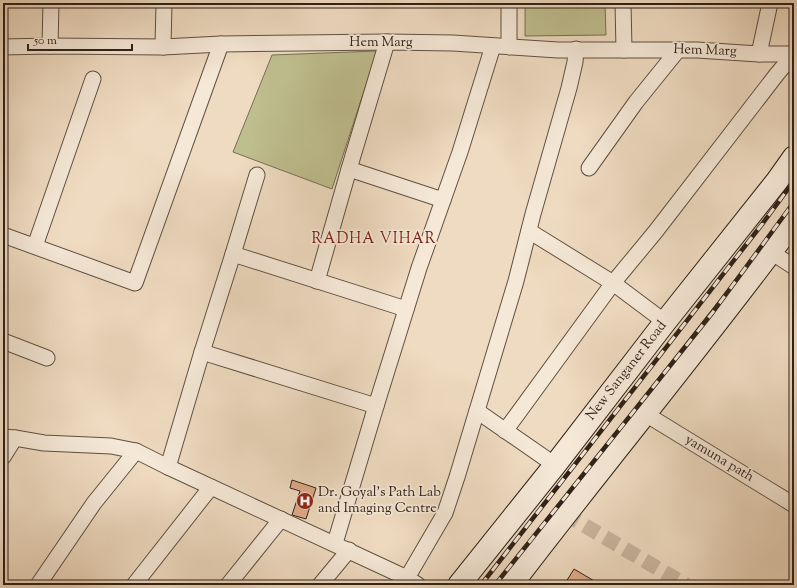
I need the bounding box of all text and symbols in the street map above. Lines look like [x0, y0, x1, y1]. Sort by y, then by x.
scale bar [28, 26, 132, 52]
text: 50 m [33, 32, 57, 50]
street label: Hem Marg [349, 33, 413, 53]
street label: Hem Marg [673, 40, 737, 62]
district label: RADHA VIHAR [312, 229, 436, 250]
street label: New Sanganer Road [582, 317, 672, 425]
street label: yamuna path [681, 430, 757, 488]
place label: Dr. Goyal's Path Lab and Imaging Centre [318, 483, 441, 519]
hospital icon: Dr. Goyal's Path Lab and Imaging Centre [295, 491, 315, 511]

